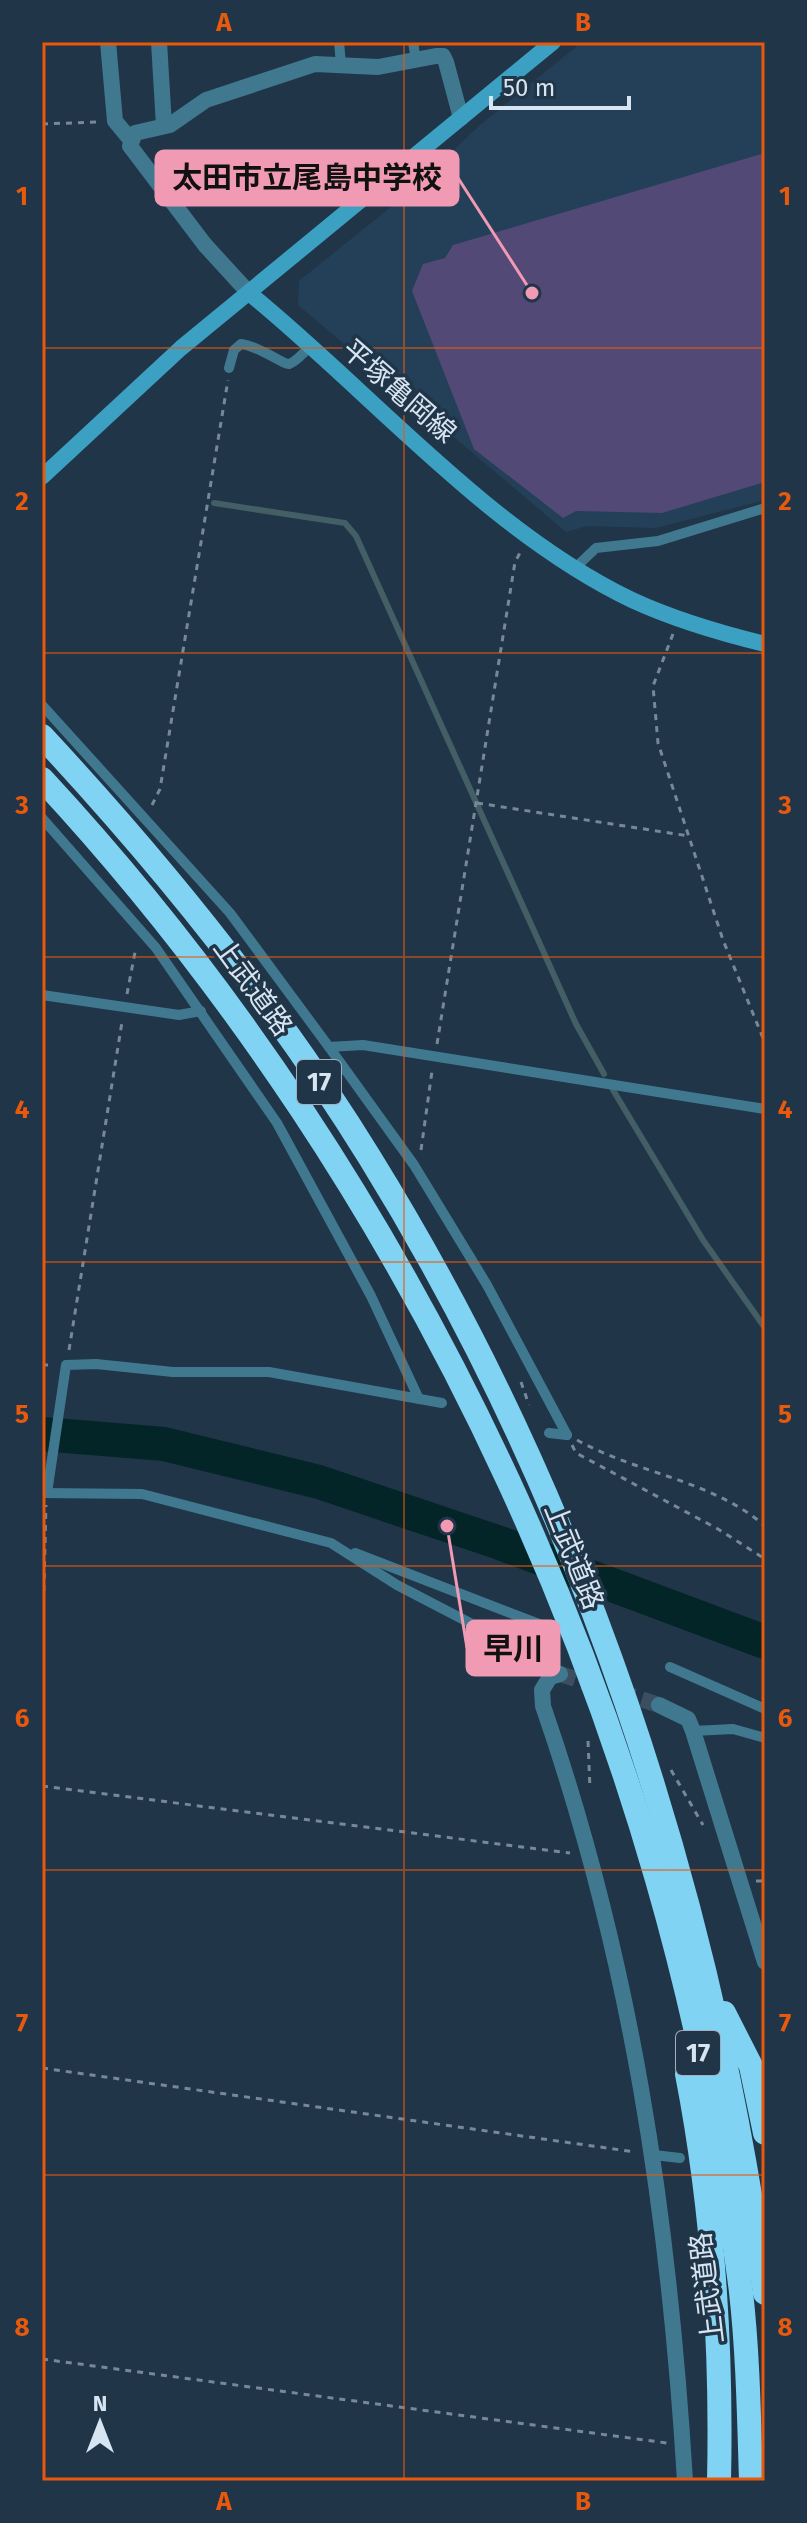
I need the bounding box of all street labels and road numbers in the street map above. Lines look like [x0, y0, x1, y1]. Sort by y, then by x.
street label: 平塚亀岡線 [335, 333, 463, 449]
street label: 上武道路 [207, 932, 299, 1042]
road number: 17 [297, 1060, 341, 1104]
street label: 上武道路 [538, 1498, 610, 1614]
road number: 17 [676, 2031, 720, 2075]
street label: 上武道路 [684, 2230, 730, 2346]

